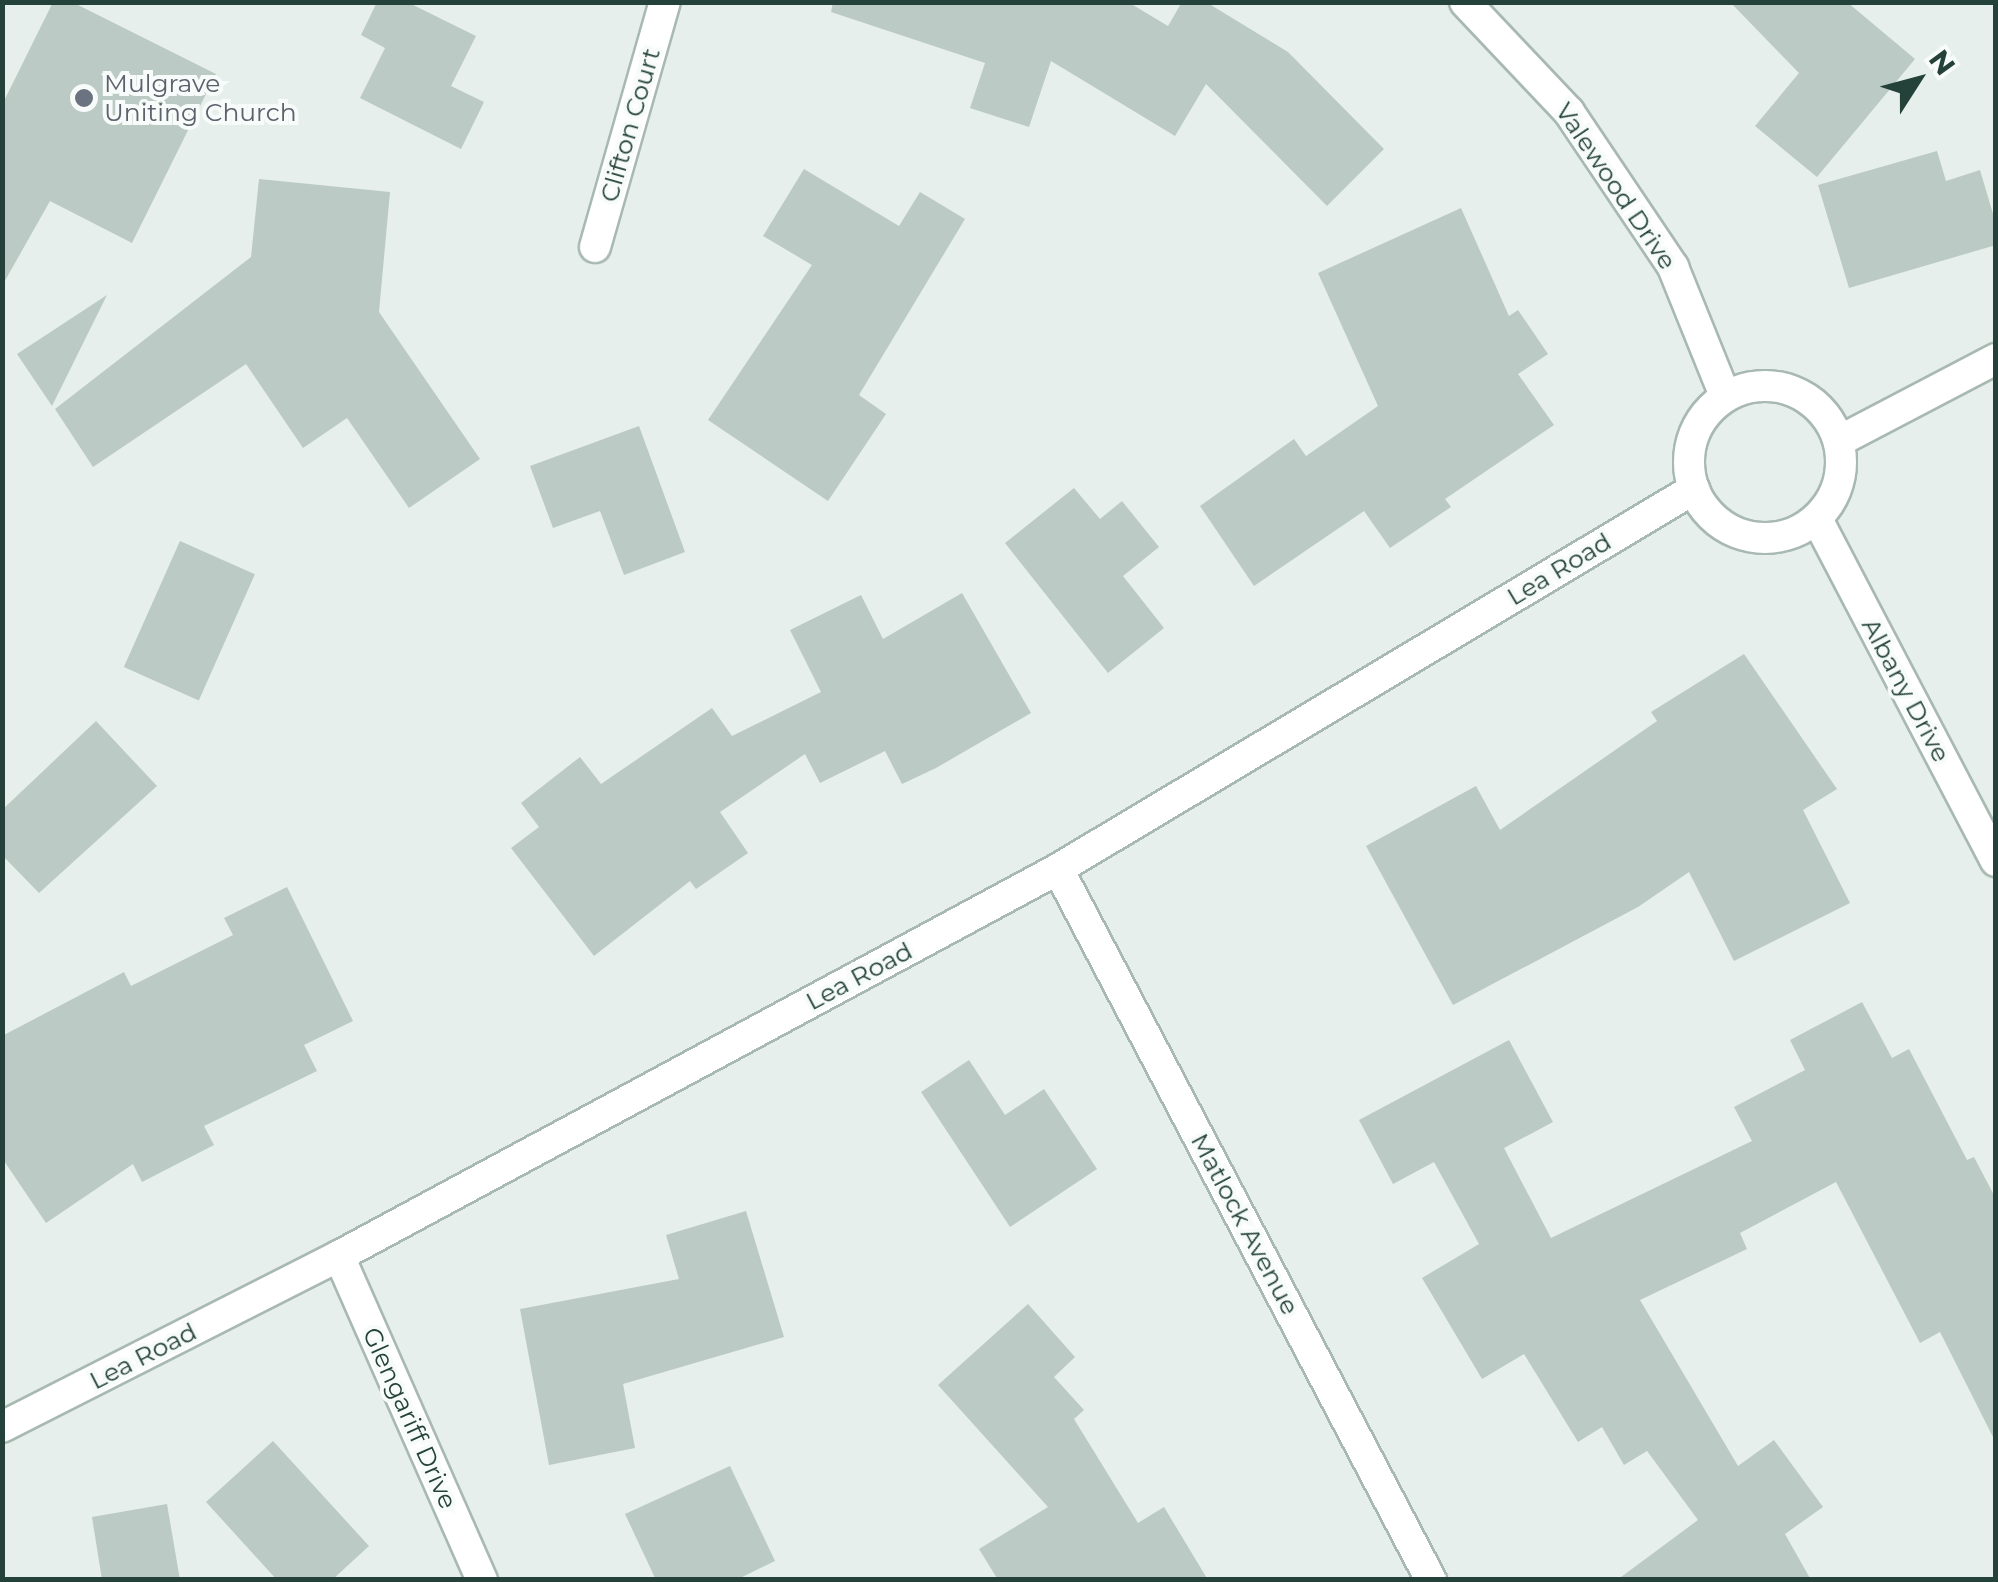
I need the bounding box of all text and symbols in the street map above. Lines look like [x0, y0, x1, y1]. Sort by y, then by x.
north arrow [1868, 30, 1968, 130]
text: N [1922, 43, 1963, 82]
street label: Clifton Court [594, 45, 666, 205]
place label: Mulgrave Uniting Church [104, 69, 297, 128]
marker: Mulgrave Uniting Church [73, 87, 95, 109]
street label: Valewood Drive [1549, 97, 1683, 275]
street label: Lea Road [1502, 526, 1616, 612]
street label: Albany Drive [1856, 613, 1956, 767]
street label: Lea Road [801, 936, 917, 1016]
street label: Matlock Avenue [1185, 1128, 1305, 1320]
street label: Lea Road [85, 1316, 201, 1396]
street label: Glengariff Drive [357, 1323, 463, 1513]

